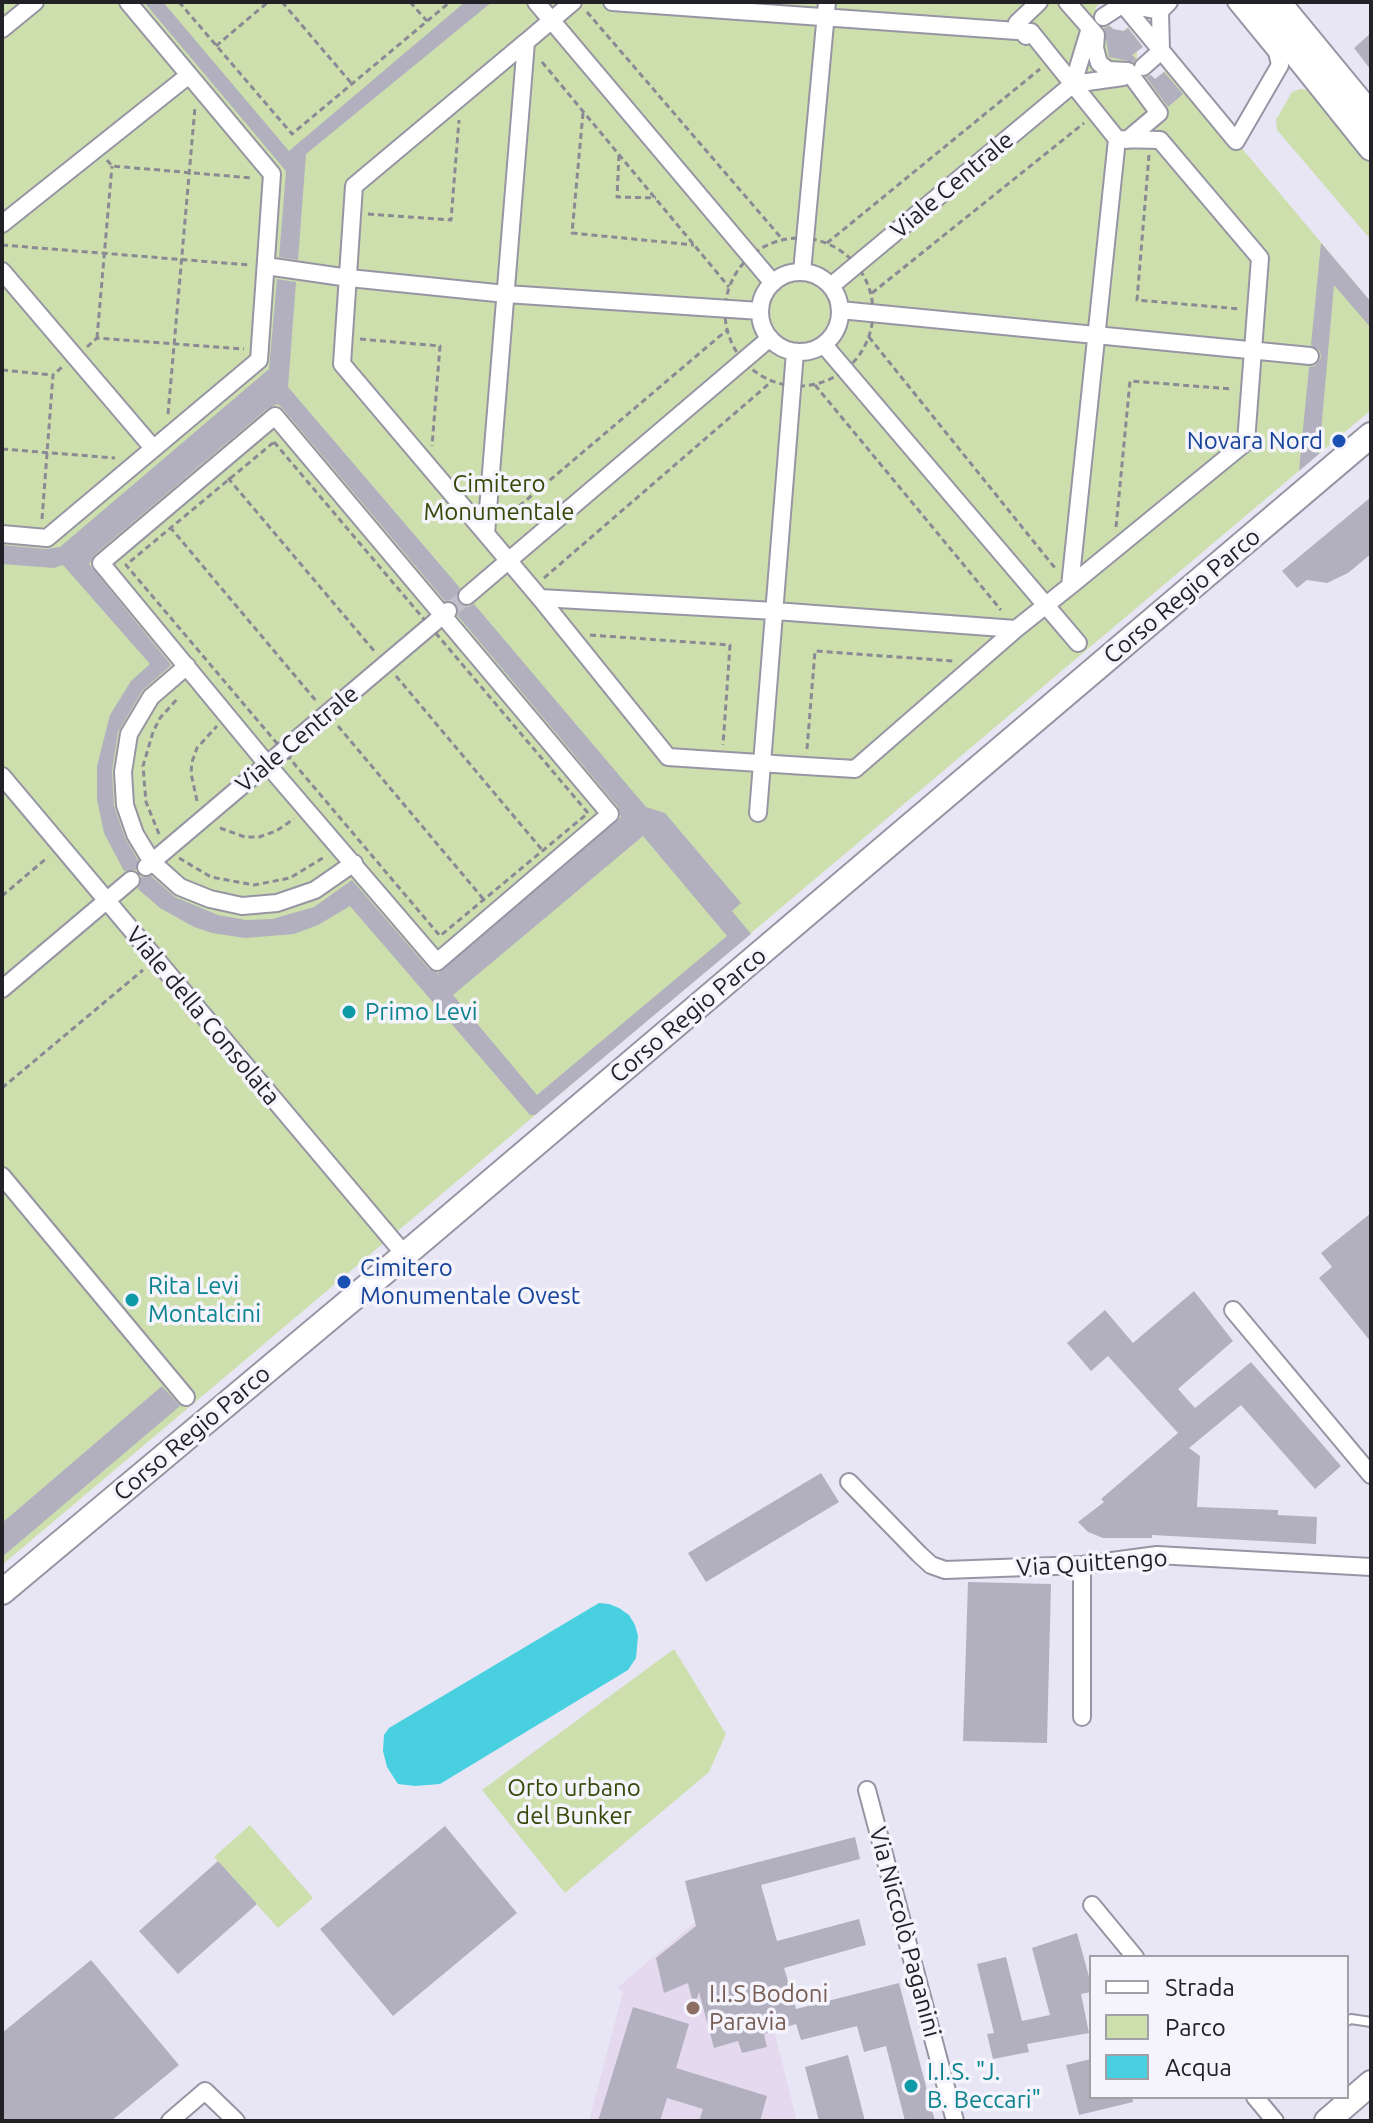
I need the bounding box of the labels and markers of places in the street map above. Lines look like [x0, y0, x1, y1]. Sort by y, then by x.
place label: Novara Nord [1187, 427, 1323, 455]
marker: Novara Nord [1330, 432, 1348, 450]
place label: Primo Levi [365, 998, 478, 1026]
marker: Primo Levi [340, 1003, 358, 1021]
place label: Cimitero Monumentale Ovest [360, 1254, 580, 1310]
place label: Rita Levi Montalcini [148, 1272, 261, 1328]
marker: Cimitero Monumentale Ovest [335, 1273, 353, 1291]
marker: Rita Levi Montalcini [123, 1291, 141, 1309]
place label: I.I.S Bodoni Paravia [709, 1980, 828, 2036]
marker: I.I.S Bodoni Paravia [684, 1999, 702, 2017]
place label: I.I.S. "J. B. Beccari" [927, 2058, 1041, 2114]
marker: I.I.S. "J. B. Beccari" [902, 2077, 920, 2095]

